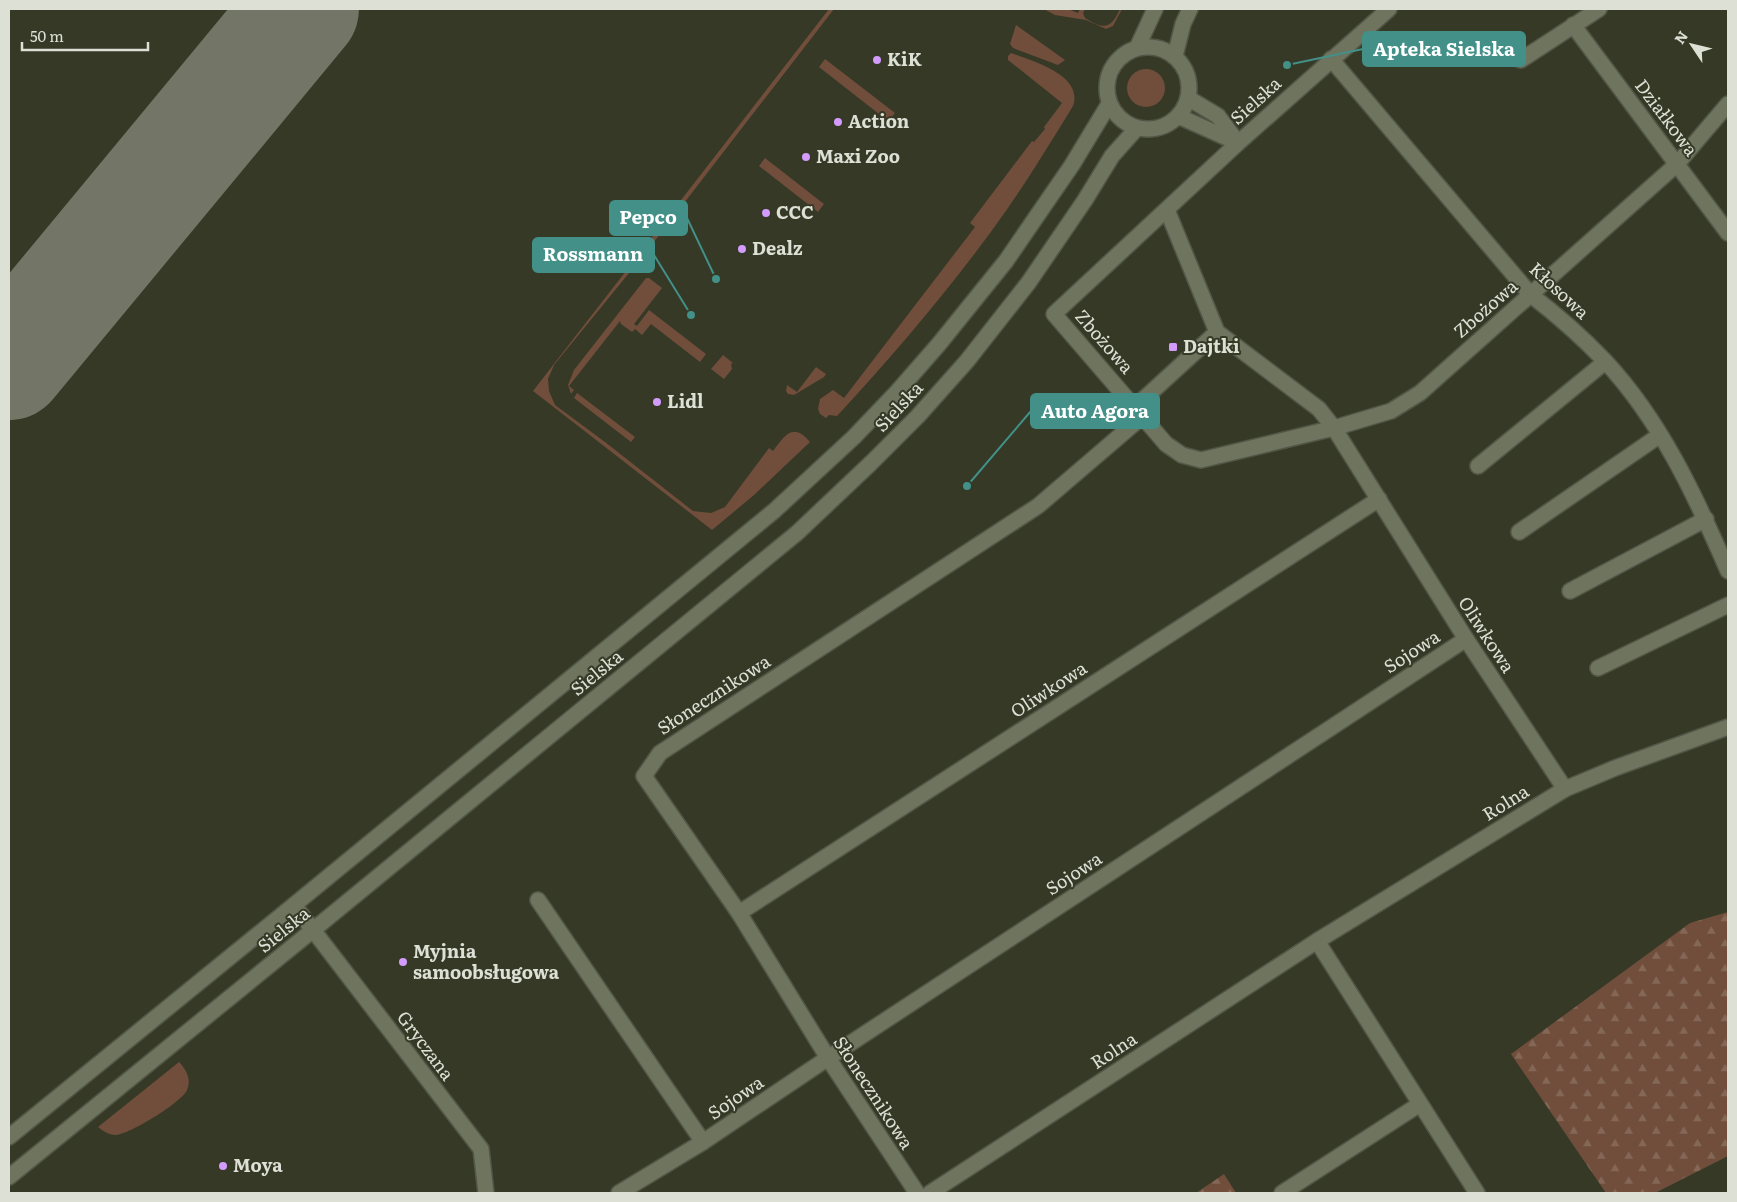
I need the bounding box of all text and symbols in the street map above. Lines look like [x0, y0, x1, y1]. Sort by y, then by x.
scale bar [22, 20, 149, 52]
north arrow [1667, 20, 1717, 70]
text: 50 m [30, 24, 64, 47]
text: N [1669, 26, 1692, 48]
callout: Apteka Sielska [1363, 32, 1525, 66]
text: Apteka Sielska [1373, 34, 1515, 62]
place label: KiK [887, 45, 922, 72]
marker: KiK [871, 54, 883, 66]
street label: Sielska [1223, 69, 1287, 130]
street label: Działkowa [1629, 73, 1705, 162]
place label: Action [848, 107, 910, 134]
marker: Action [832, 116, 844, 128]
place label: Maxi Zoo [816, 142, 900, 169]
marker: Maxi Zoo [800, 151, 812, 163]
place label: CCC [776, 198, 814, 225]
callout: Pepco [610, 201, 687, 235]
text: Pepco [619, 202, 677, 230]
marker: CCC [760, 207, 772, 219]
place label: Dealz [752, 234, 803, 261]
callout: Rossmann [533, 238, 654, 272]
text: Rossmann [543, 239, 643, 267]
marker: Dealz [736, 243, 748, 255]
street label: Kłosowa [1524, 255, 1596, 325]
street label: Zbożowa [1447, 272, 1523, 343]
street label: Zbożowa [1070, 303, 1141, 379]
place label: Dajtki [1183, 332, 1240, 359]
marker: Dajtki [1167, 341, 1179, 353]
street label: Sielska [867, 374, 929, 437]
place label: Lidl [667, 387, 704, 414]
callout: Auto Agora [1031, 394, 1159, 428]
marker: Lidl [651, 396, 663, 408]
text: Auto Agora [1041, 396, 1149, 424]
street label: Oliwkowa [1452, 591, 1522, 678]
street label: Sojowa [1378, 622, 1445, 679]
street label: Sielska [564, 642, 628, 701]
street label: Słonecznikowa [651, 647, 775, 740]
street label: Oliwkowa [1005, 654, 1092, 724]
street label: Rolna [1477, 777, 1534, 827]
street label: Sojowa [1040, 844, 1107, 901]
street label: Sielska [251, 899, 315, 958]
place label: Myjnia samoobsługowa [413, 937, 560, 985]
marker: Myjnia samoobsługowa [397, 956, 409, 968]
street label: Gryczana [391, 1005, 461, 1086]
street label: Rolna [1085, 1025, 1142, 1075]
street label: Słonecznikowa [828, 1030, 921, 1154]
street label: Sojowa [702, 1068, 769, 1125]
place label: Moya [233, 1151, 283, 1178]
marker: Moya [217, 1160, 229, 1172]

